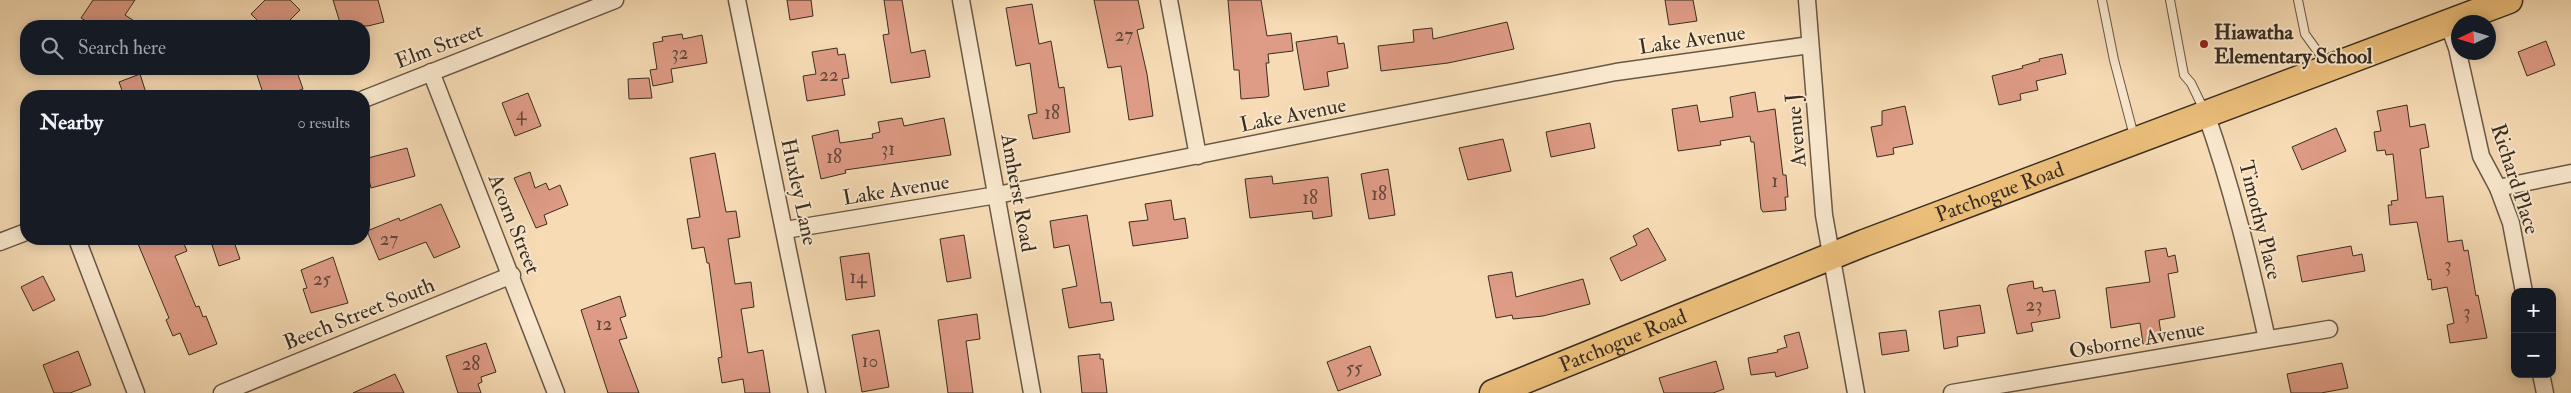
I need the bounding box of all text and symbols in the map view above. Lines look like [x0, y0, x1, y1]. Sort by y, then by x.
north arrow [2451, 15, 2496, 60]
street label: Elm Street [391, 17, 487, 75]
street label: Lake Avenue [1637, 19, 1747, 61]
place label: Hiawatha Elementary School [2214, 19, 2373, 70]
search box [20, 20, 370, 75]
house number: 27 [1115, 23, 1133, 47]
icon: search [38, 34, 66, 62]
text: Search here [78, 36, 166, 60]
marker: Hiawatha Elementary School [2198, 38, 2210, 50]
house number: 32 [672, 41, 688, 65]
house number: 22 [819, 63, 839, 87]
street label: Lake Avenue [1238, 91, 1349, 139]
street label: Avenue J [1779, 92, 1813, 169]
house number: 18 [1044, 101, 1060, 125]
house number: 4 [516, 102, 527, 126]
text: Nearby [40, 109, 103, 136]
text: 0 results [297, 113, 350, 133]
street label: Richard Place [2484, 120, 2546, 238]
street label: Amherst Road [994, 131, 1042, 255]
street label: Huxley Lane [775, 136, 824, 248]
house number: 31 [881, 137, 895, 161]
house number: 18 [826, 145, 842, 169]
street label: Patchogue Road [1931, 155, 2068, 228]
street label: Timothy Place [2232, 158, 2288, 283]
street label: Lake Avenue [841, 168, 951, 212]
street label: Acorn Street [481, 169, 546, 278]
house number: 1 [1772, 169, 1778, 193]
house number: 18 [1371, 182, 1387, 206]
house number: 18 [1302, 186, 1318, 210]
house number: 27 [380, 227, 398, 251]
house number: 3 [2444, 253, 2452, 277]
house number: 14 [849, 265, 867, 289]
house number: 25 [313, 267, 332, 291]
street label: Beech Street South [279, 271, 439, 357]
map controls [2511, 288, 2556, 378]
button: + [2511, 288, 2556, 333]
house number: 23 [2026, 293, 2042, 317]
house number: 3 [2463, 300, 2471, 324]
street label: Patchogue Road [1555, 302, 1691, 378]
house number: 12 [596, 312, 612, 336]
street label: Osborne Avenue [2067, 315, 2207, 365]
button: − [2511, 333, 2556, 378]
house number: 10 [862, 349, 878, 373]
house number: 28 [462, 352, 480, 376]
house number: 55 [1346, 356, 1363, 380]

